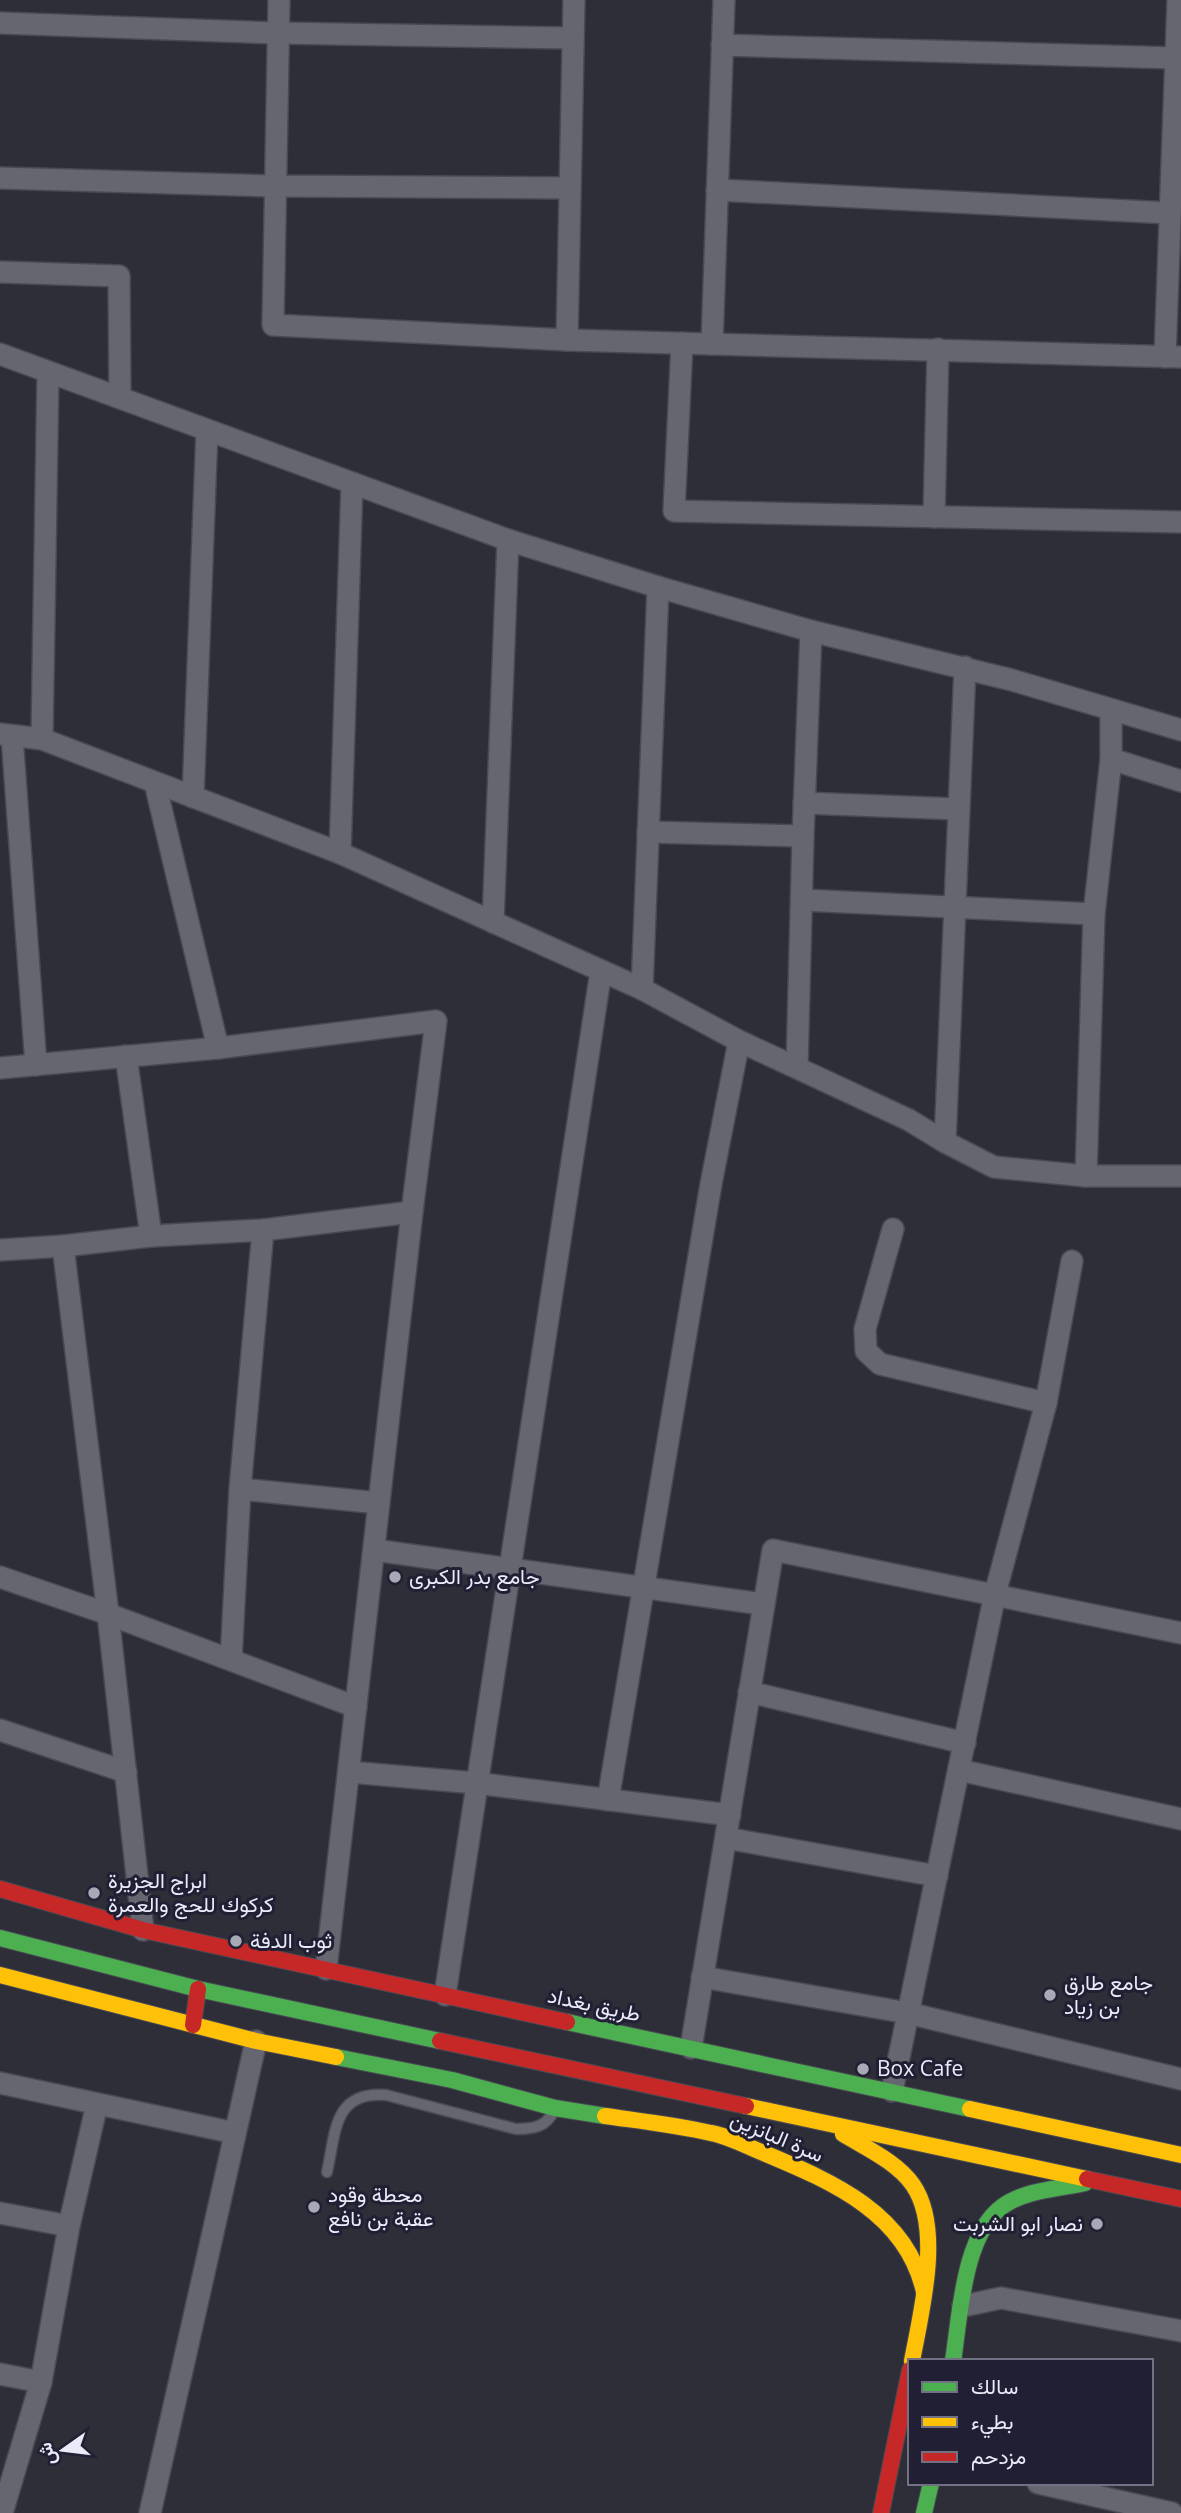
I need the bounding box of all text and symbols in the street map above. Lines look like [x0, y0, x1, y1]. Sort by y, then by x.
place label: جامع بدر الكبرى [409, 1562, 540, 1591]
marker: جامع بدر الكبرى [387, 1569, 403, 1585]
place label: ابراج الجزيرة كركوك للحج والعمرة [108, 1866, 274, 1919]
marker: ابراج الجزيرة كركوك للحج والعمرة [86, 1885, 102, 1901]
place label: ثوب الدفة [250, 1926, 332, 1954]
marker: ثوب الدفة [228, 1933, 244, 1949]
place label: جامع طارق بن زياد [1064, 1968, 1153, 2020]
street label: طريق بغداد [545, 1981, 643, 2028]
marker: جامع طارق بن زياد [1042, 1987, 1058, 2003]
place label: Box Cafe [877, 2054, 963, 2082]
marker: Box Cafe [855, 2061, 871, 2077]
street label: سرة البانزين [727, 2104, 828, 2168]
place label: محطة وقود عقبة بن نافع [328, 2180, 434, 2233]
marker: محطة وقود عقبة بن نافع [306, 2199, 322, 2215]
place label: نصار ابو الشربت [953, 2209, 1083, 2237]
marker: نصار ابو الشربت [1089, 2216, 1105, 2232]
legend [908, 2359, 1153, 2485]
text: سالك [971, 2372, 1018, 2400]
text: بطيء [971, 2407, 1014, 2439]
north arrow [28, 2415, 98, 2485]
text: ش [31, 2440, 62, 2468]
text: مزدحم [971, 2442, 1026, 2471]

